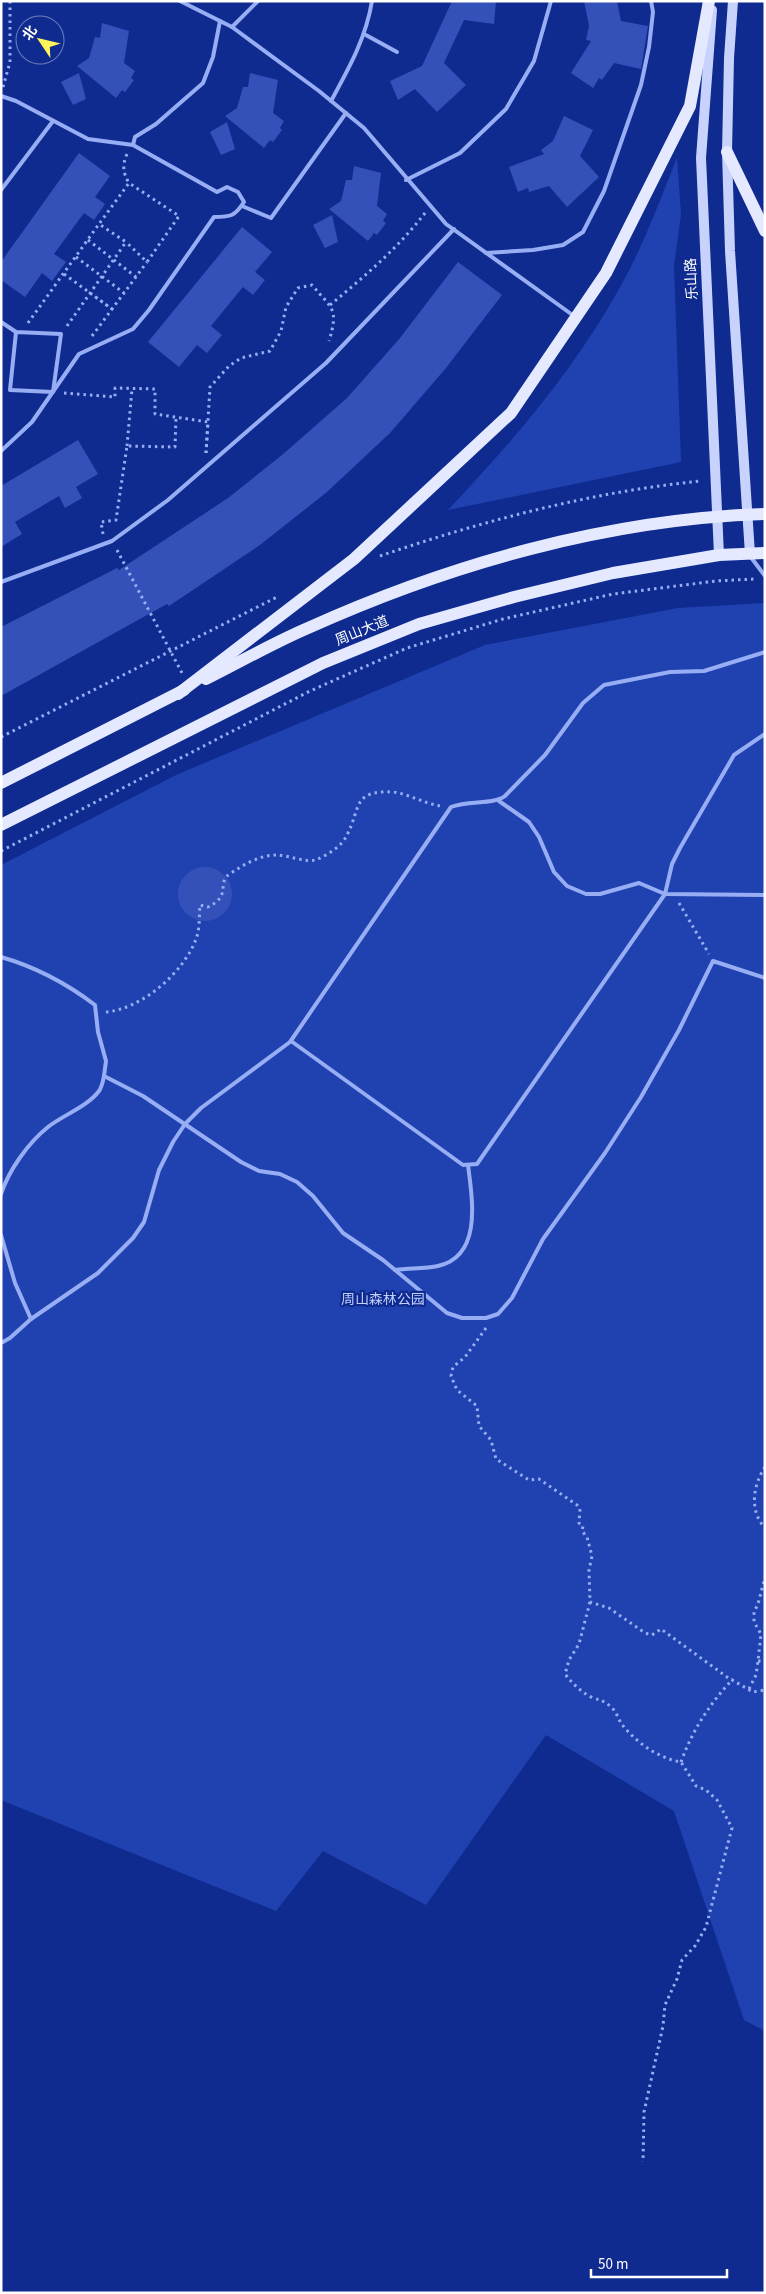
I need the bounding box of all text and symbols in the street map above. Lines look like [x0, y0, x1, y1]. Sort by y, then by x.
north arrow [15, 15, 65, 65]
text: 北 [18, 22, 42, 45]
street label: 乐山路 [681, 258, 703, 300]
street label: 周山大道 [332, 611, 392, 651]
park label: 周山森林公园 [341, 1290, 425, 1310]
scale bar [591, 2246, 727, 2278]
text: 50 m [598, 2254, 628, 2275]

